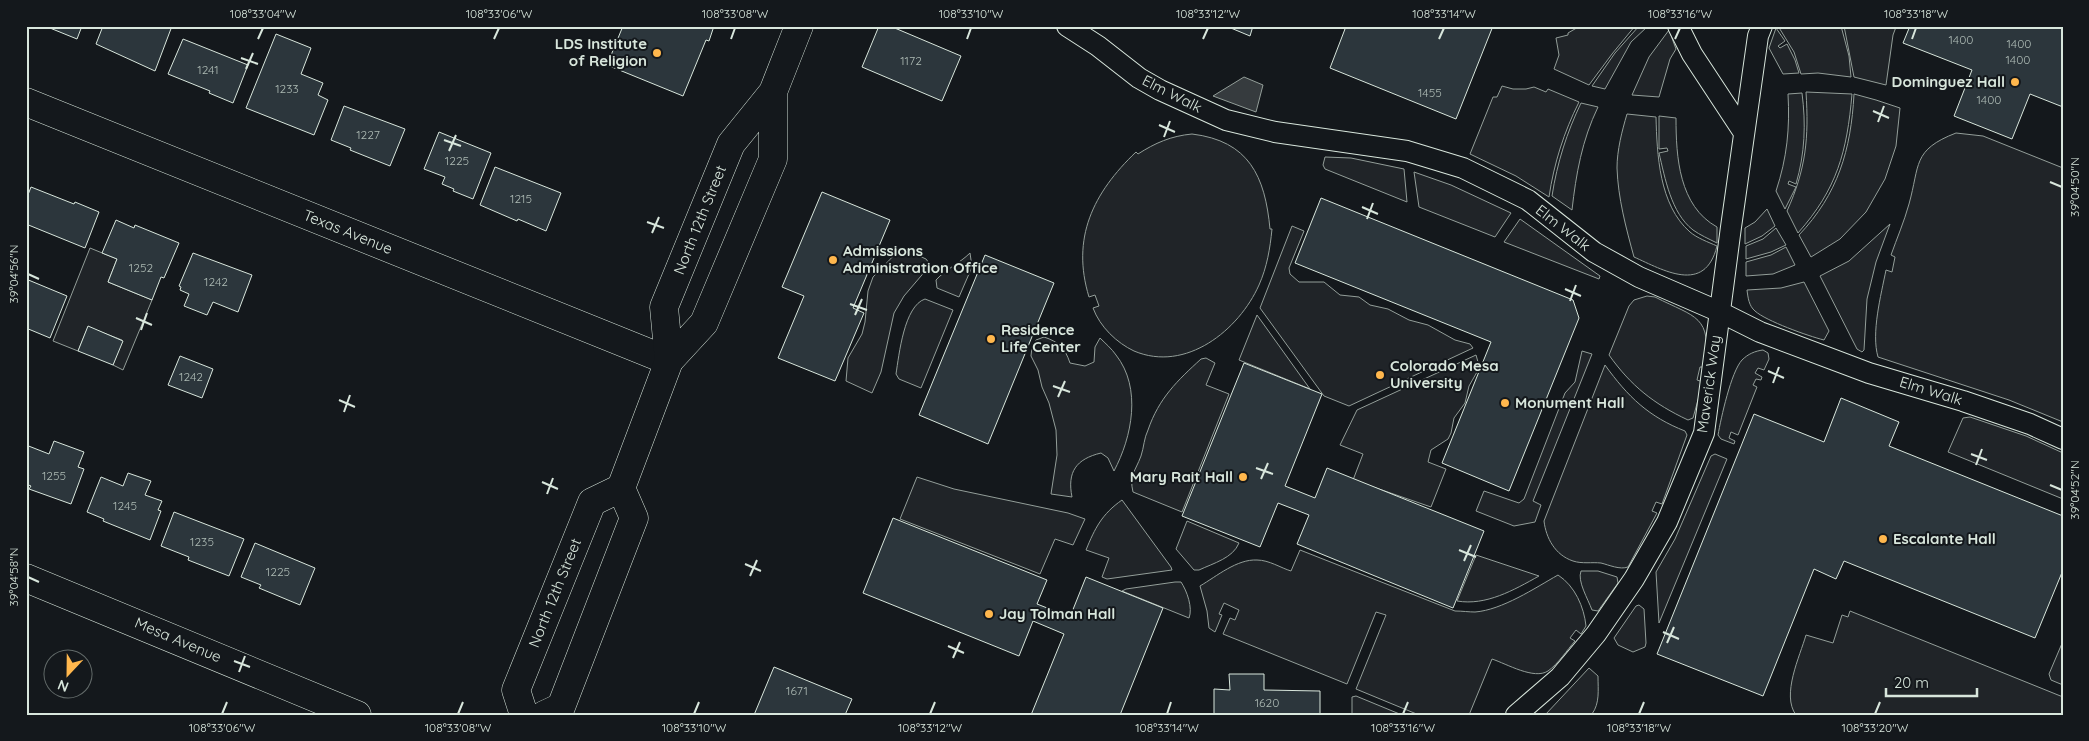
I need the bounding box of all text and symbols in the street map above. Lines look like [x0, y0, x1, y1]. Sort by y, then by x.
text: 108°33'04"W [230, 6, 297, 21]
text: 108°33'06"W [466, 6, 533, 21]
text: 108°33'08"W [702, 6, 769, 21]
text: 108°33'10"W [939, 6, 1004, 21]
text: 108°33'12"W [1176, 6, 1241, 21]
text: 108°33'14"W [1412, 6, 1476, 21]
text: 108°33'16"W [1648, 6, 1712, 21]
text: 108°33'18"W [1884, 6, 1948, 21]
house number: 1400 [1949, 32, 1973, 47]
place label: LDS Institute of Religion [555, 34, 647, 70]
house number: 1400 [2007, 36, 2031, 51]
marker: LDS Institute of Religion [651, 47, 663, 59]
house number: 1400 [2006, 52, 2030, 67]
house number: 1172 [900, 53, 922, 68]
house number: 1241 [197, 62, 219, 77]
street label: Elm Walk [1139, 70, 1205, 117]
place label: Dominguez Hall [1892, 72, 2005, 91]
marker: Dominguez Hall [2009, 76, 2021, 88]
house number: 1233 [275, 81, 299, 96]
house number: 1455 [1418, 85, 1442, 100]
house number: 1400 [1977, 92, 2001, 107]
house number: 1227 [356, 127, 380, 142]
house number: 1225 [445, 153, 469, 168]
text: 39°04'50"N [2067, 157, 2082, 217]
street label: North 12th Street [669, 162, 730, 277]
house number: 1215 [510, 191, 532, 206]
street label: Elm Walk [1532, 200, 1595, 255]
street label: Texas Avenue [301, 205, 396, 258]
place label: Admissions Administration Office [843, 241, 998, 277]
text: 39°04'56"N [6, 244, 21, 304]
marker: Admissions Administration Office [827, 254, 839, 266]
house number: 1252 [129, 260, 153, 275]
house number: 1242 [204, 274, 228, 289]
place label: Residence Life Center [1001, 320, 1081, 356]
marker: Residence Life Center [985, 333, 997, 345]
street label: Maverick Way [1692, 334, 1725, 434]
place label: Colorado Mesa University [1390, 356, 1499, 392]
house number: 1242 [179, 369, 203, 384]
marker: Colorado Mesa University [1374, 369, 1386, 381]
street label: Elm Walk [1897, 372, 1965, 409]
place label: Monument Hall [1515, 393, 1625, 412]
marker: Monument Hall [1499, 397, 1511, 409]
text: 39°04'52"N [2067, 460, 2082, 520]
place label: Mary Rait Hall [1130, 467, 1233, 486]
house number: 1255 [42, 468, 66, 483]
marker: Mary Rait Hall [1237, 471, 1249, 483]
house number: 1245 [113, 498, 137, 513]
place label: Escalante Hall [1893, 529, 1996, 548]
marker: Escalante Hall [1877, 533, 1889, 545]
house number: 1235 [190, 534, 214, 549]
street label: North 12th Street [524, 535, 585, 650]
text: 39°04'58"N [6, 547, 21, 607]
house number: 1225 [266, 564, 290, 579]
place label: Jay Tolman Hall [999, 604, 1115, 623]
marker: Jay Tolman Hall [983, 608, 995, 620]
street label: Mesa Avenue [132, 613, 224, 666]
north arrow [42, 648, 92, 698]
scale bar [1886, 666, 1978, 698]
text: 20 m [1894, 673, 1929, 692]
text: N [55, 676, 71, 696]
house number: 1671 [786, 683, 808, 698]
house number: 1620 [1255, 695, 1279, 710]
text: 108°33'06"W [189, 720, 256, 735]
text: 108°33'08"W [425, 720, 492, 735]
text: 108°33'10"W [662, 720, 727, 735]
text: 108°33'12"W [898, 720, 963, 735]
text: 108°33'14"W [1135, 720, 1199, 735]
text: 108°33'16"W [1371, 720, 1435, 735]
text: 108°33'18"W [1607, 720, 1671, 735]
text: 108°33'20"W [1842, 720, 1909, 735]

